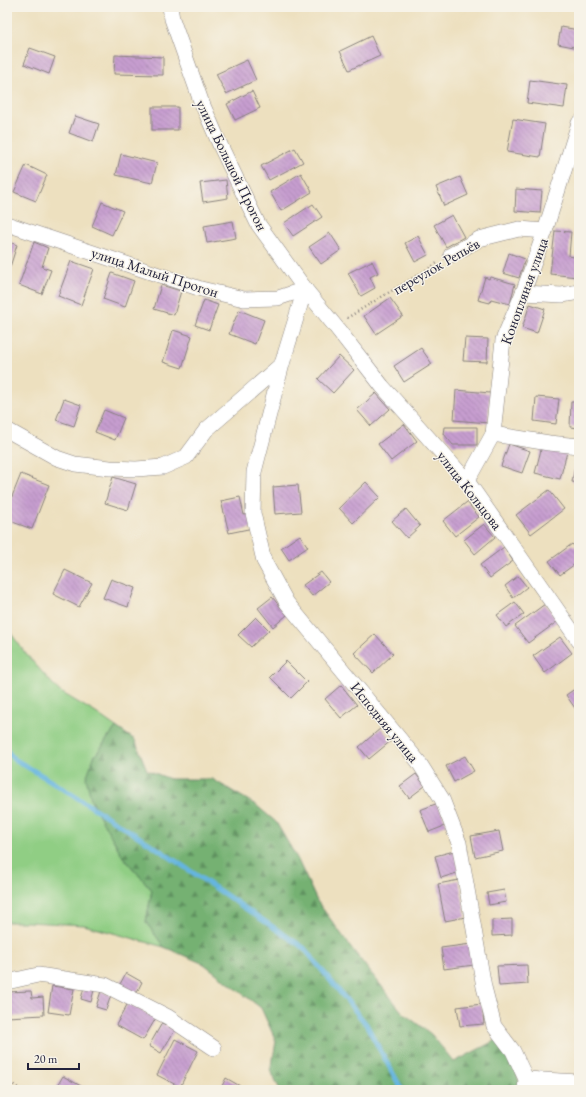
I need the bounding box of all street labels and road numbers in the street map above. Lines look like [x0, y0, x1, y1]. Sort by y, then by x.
street label: улица Большой Прогон [192, 96, 272, 234]
street label: переулок Репьёв [389, 233, 483, 299]
street label: Конопляная улица [496, 235, 552, 347]
street label: улица Малый Прогон [89, 242, 221, 302]
street label: улица Кольцова [433, 447, 507, 533]
street label: Исподняя улица [347, 678, 423, 766]

